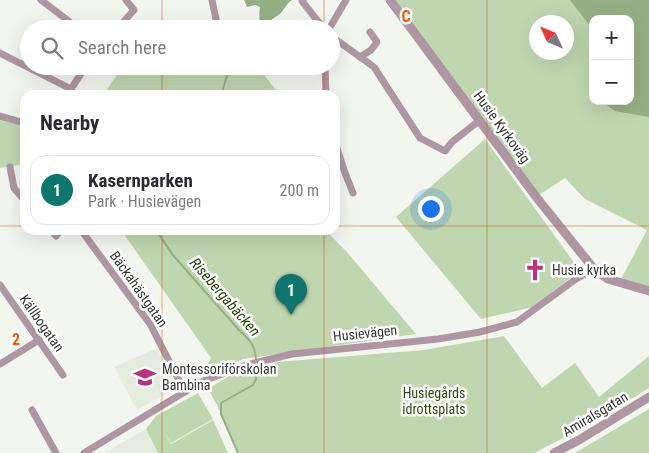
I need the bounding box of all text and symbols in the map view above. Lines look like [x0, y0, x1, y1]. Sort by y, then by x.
text: C [401, 7, 411, 26]
north arrow [529, 15, 574, 60]
map controls [589, 15, 634, 105]
button: + [589, 15, 634, 60]
search box [20, 20, 340, 75]
icon: search [38, 34, 66, 62]
text: Search here [78, 36, 166, 59]
button: − [589, 60, 634, 105]
street label: Husie Kyrkoväg [471, 88, 533, 166]
text: Nearby [40, 111, 99, 135]
text: Kasernparken [88, 169, 193, 192]
text: 1 [53, 181, 61, 200]
text: 200 m [280, 181, 319, 200]
text: Park · Husievägen [88, 192, 201, 211]
your location [418, 196, 444, 222]
street label: Bäckahästgatan [107, 248, 171, 330]
water label: Risebergabäcken [186, 254, 264, 340]
church icon: Husie kyrka [522, 257, 548, 283]
place label: Husie kyrka [552, 262, 616, 278]
pin: 1 [275, 274, 307, 315]
street label: Källbogatan [17, 291, 67, 355]
street label: Husievägen [332, 322, 398, 344]
text: 2 [12, 330, 20, 349]
place label: Montessoriförskolan Bambina [162, 361, 277, 393]
school or university icon: Montessoriförskolan Bambina [132, 364, 158, 390]
park label: Husiegårds idrottsplats [402, 385, 466, 417]
street label: Amiralsgatan [559, 388, 631, 440]

